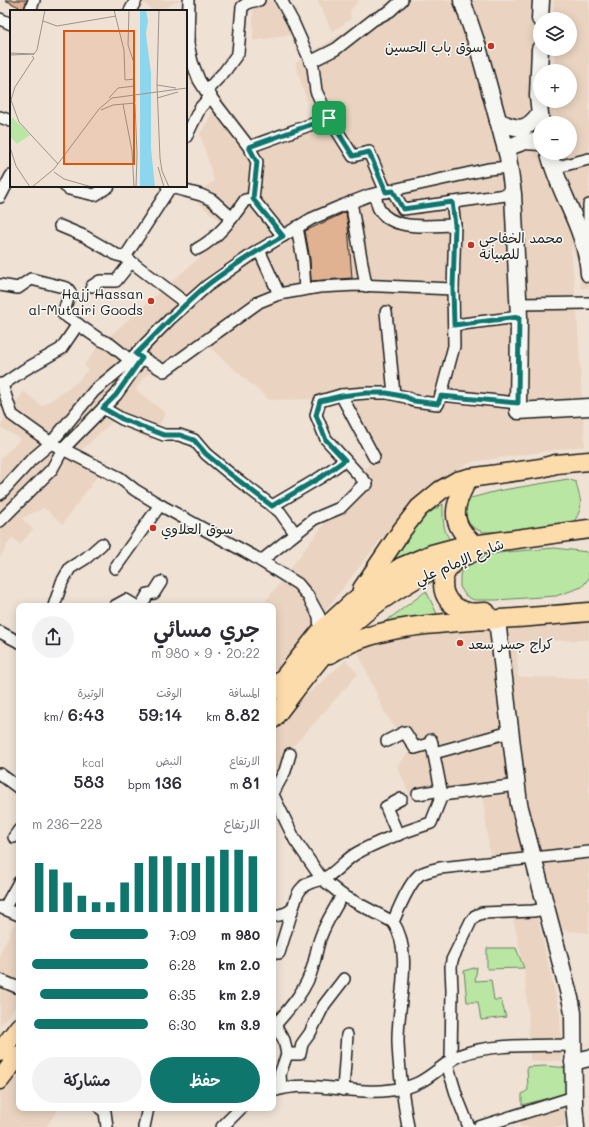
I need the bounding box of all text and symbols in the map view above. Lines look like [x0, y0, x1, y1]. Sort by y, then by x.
inset map [10, 10, 187, 187]
map controls [533, 12, 577, 160]
button: layers [533, 12, 577, 56]
place label: سوق باب الحسين [385, 37, 483, 56]
marker: سوق باب الحسين [486, 41, 496, 51]
button: + [533, 64, 577, 108]
pin [312, 101, 346, 135]
icon: arrive [318, 107, 340, 129]
button: − [533, 116, 577, 160]
place label: محمد الخفاجي للصيانه [479, 228, 563, 263]
marker: محمد الخفاجي للصيانه [466, 240, 476, 250]
place label: Hajj Hassan al-Mutairi Goods [28, 284, 143, 319]
marker: Hajj Hassan al-Mutairi Goods [146, 296, 156, 306]
place label: سوق العلاوي [161, 519, 233, 540]
marker: سوق العلاوي [148, 523, 158, 533]
street label: شارع الإمام علي [412, 534, 508, 592]
text: جري مسائي [153, 614, 260, 643]
button: share [32, 616, 74, 658]
place label: كراج جسر سعد [468, 634, 553, 654]
marker: كراج جسر سعد [455, 638, 465, 648]
text: 20:22 · 9 × 980 m [151, 644, 260, 661]
text: الوتيرة [77, 685, 104, 700]
text: الوقت [156, 685, 182, 700]
text: المسافة [229, 685, 260, 700]
text: 6:43 [68, 703, 104, 725]
text: 59:14 [138, 703, 182, 725]
text: 8.82 [224, 703, 260, 725]
text: /km [44, 709, 68, 724]
text: km [206, 709, 224, 724]
text: النبض [156, 753, 182, 768]
text: الارتفاع [229, 753, 260, 768]
text: kcal [82, 755, 104, 770]
text: 583 [74, 770, 104, 792]
text: 136 [154, 771, 182, 793]
text: 81 [242, 771, 260, 793]
text: bpm [128, 777, 154, 792]
text: m [230, 777, 242, 792]
text: 228–236 m [32, 815, 102, 832]
text: الارتفاع [224, 815, 260, 832]
text: 7:09 [169, 926, 196, 943]
text: 980 m [221, 926, 260, 943]
text: 6:28 [169, 956, 196, 973]
text: 2.0 km [218, 956, 260, 973]
text: 6:35 [169, 986, 196, 1003]
text: 2.9 km [219, 986, 260, 1003]
text: 6:30 [168, 1016, 196, 1033]
text: 3.9 km [218, 1016, 260, 1033]
button: مشاركة [32, 1057, 142, 1103]
button: حفظ [150, 1057, 260, 1103]

